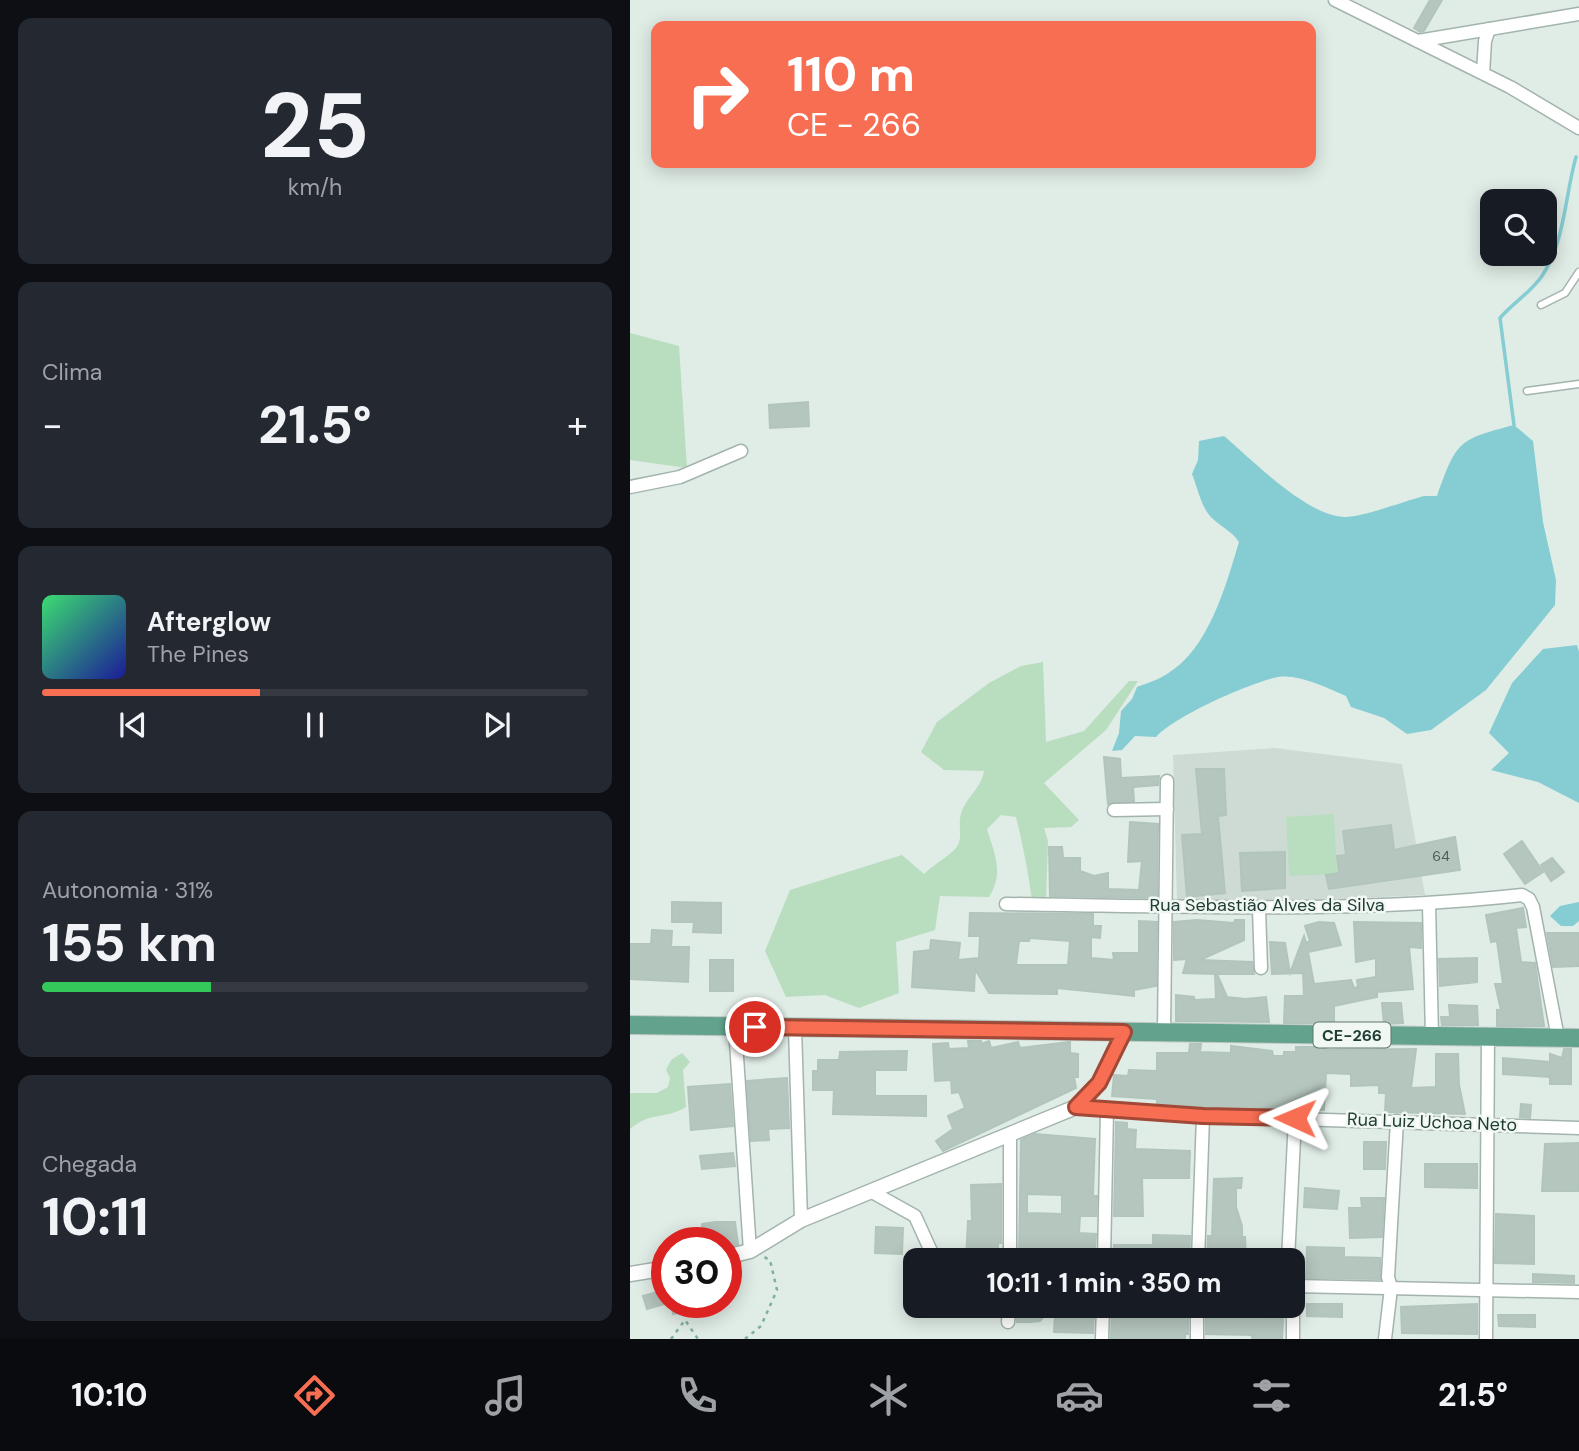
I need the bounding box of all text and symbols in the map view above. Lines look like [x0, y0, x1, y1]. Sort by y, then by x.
text: 110 m [787, 42, 915, 106]
icon: right [672, 49, 763, 140]
text: 25 [260, 67, 370, 185]
text: CE - 266 [787, 104, 921, 146]
text: km/h [288, 172, 342, 202]
map controls [1480, 189, 1557, 266]
button: search [1480, 189, 1557, 266]
text: Clima [42, 357, 102, 387]
text: 21.5° [258, 391, 372, 459]
text: − [42, 400, 63, 450]
text: + [567, 400, 588, 450]
text: Afterglow [147, 605, 271, 639]
text: The Pines [147, 639, 249, 669]
icon: previous [114, 706, 152, 744]
icon: pause [296, 706, 334, 744]
icon: next [478, 706, 516, 744]
house number: 64 [1432, 847, 1450, 865]
text: Autonomia · 31% [42, 875, 213, 905]
street label: Rua Sebastião Alves da Silva [1149, 893, 1385, 917]
text: 155 km [42, 909, 217, 977]
pin [725, 997, 785, 1057]
icon: arrive [736, 1008, 774, 1046]
road number: CE-266 [1314, 1023, 1390, 1048]
position arrow [1258, 1081, 1332, 1155]
street label: Rua Luiz Uchoa Neto [1347, 1107, 1517, 1137]
text: Chegada [42, 1149, 137, 1179]
text: 10:11 [42, 1183, 149, 1251]
speed limit sign: 30 [651, 1227, 742, 1318]
text: 10:11 · 1 min · 350 m [987, 1266, 1221, 1300]
icon: directions [290, 1371, 339, 1420]
icon: music [481, 1371, 530, 1420]
icon: phone [673, 1371, 722, 1420]
icon: climate [864, 1371, 913, 1420]
icon: car [1055, 1371, 1104, 1420]
icon: filters [1247, 1371, 1296, 1420]
text: 10:10 [71, 1374, 148, 1416]
text: 21.5° [1438, 1374, 1508, 1416]

